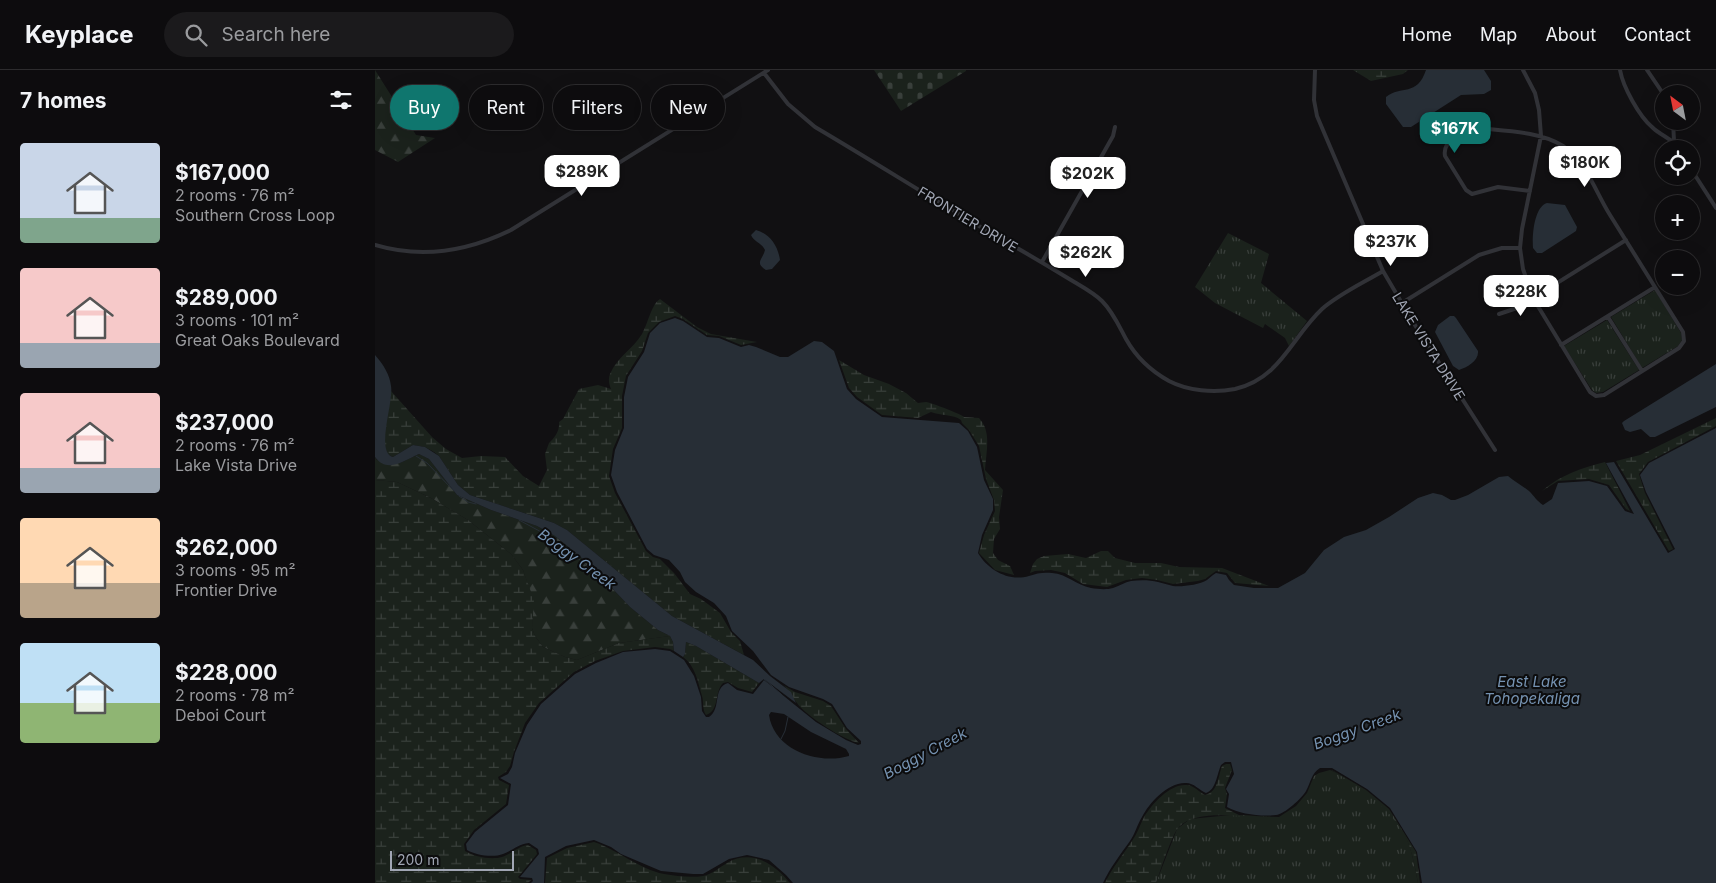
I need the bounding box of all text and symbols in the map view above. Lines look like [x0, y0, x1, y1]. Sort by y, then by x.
search box [164, 12, 514, 57]
text: Keyplace [25, 20, 134, 49]
icon: search [182, 21, 210, 49]
text: Search here [222, 23, 330, 46]
text: Home [1402, 24, 1452, 45]
text: Map [1480, 24, 1517, 45]
text: About [1545, 24, 1596, 45]
text: Contact [1624, 24, 1691, 45]
chip: Buy [390, 85, 459, 130]
chip: Rent [469, 85, 543, 130]
chip: Filters [553, 85, 641, 130]
chip: New [651, 85, 725, 130]
north arrow [1655, 85, 1700, 130]
map controls [1655, 85, 1700, 295]
icon: filters [327, 86, 355, 114]
text: 7 homes [20, 88, 107, 113]
pin: $167K [1420, 112, 1490, 154]
text: $167K [1431, 118, 1479, 138]
button: locate [1655, 140, 1700, 185]
pin: $180K [1550, 146, 1620, 188]
text: $180K [1560, 152, 1610, 172]
pin: $289K [547, 154, 617, 197]
pin: $202K [1053, 156, 1123, 199]
text: $167,000 [175, 160, 270, 185]
text: $289K [556, 161, 608, 181]
icon: home [60, 163, 120, 223]
text: $202K [1062, 163, 1114, 183]
street label: FRONTIER DRIVE [915, 182, 1021, 256]
text: 2 rooms · 76 m² [175, 185, 295, 205]
button: + [1655, 195, 1700, 240]
text: Southern Cross Loop [175, 205, 335, 225]
pin: $237K [1356, 224, 1426, 267]
text: $237K [1365, 231, 1417, 251]
pin: $262K [1051, 236, 1121, 278]
text: $262K [1060, 242, 1112, 262]
button: − [1655, 250, 1700, 295]
pin: $228K [1486, 274, 1556, 317]
text: $228K [1495, 281, 1547, 301]
text: $289,000 [175, 285, 278, 310]
icon: home [60, 288, 120, 348]
street label: LAKE VISTA DRIVE [1389, 289, 1469, 403]
text: 3 rooms · 101 m² [175, 310, 299, 330]
text: Great Oaks Boulevard [175, 330, 340, 350]
text: $237,000 [175, 410, 274, 435]
icon: home [60, 413, 120, 473]
text: 2 rooms · 76 m² [175, 435, 295, 455]
text: Lake Vista Drive [175, 455, 297, 475]
water label: Boggy Creek [534, 524, 620, 594]
text: $262,000 [175, 535, 278, 560]
icon: home [60, 538, 120, 598]
text: 3 rooms · 95 m² [175, 560, 296, 580]
text: Frontier Drive [175, 580, 277, 600]
text: $228,000 [175, 660, 277, 685]
icon: home [60, 663, 120, 723]
water label: East Lake Tohopekaliga [1484, 672, 1580, 708]
text: 2 rooms · 78 m² [175, 685, 295, 705]
water label: Boggy Creek [1311, 704, 1404, 754]
text: Deboi Court [175, 705, 266, 725]
water label: Boggy Creek [880, 723, 971, 783]
scale bar [390, 848, 514, 871]
text: 200 m [397, 851, 439, 868]

